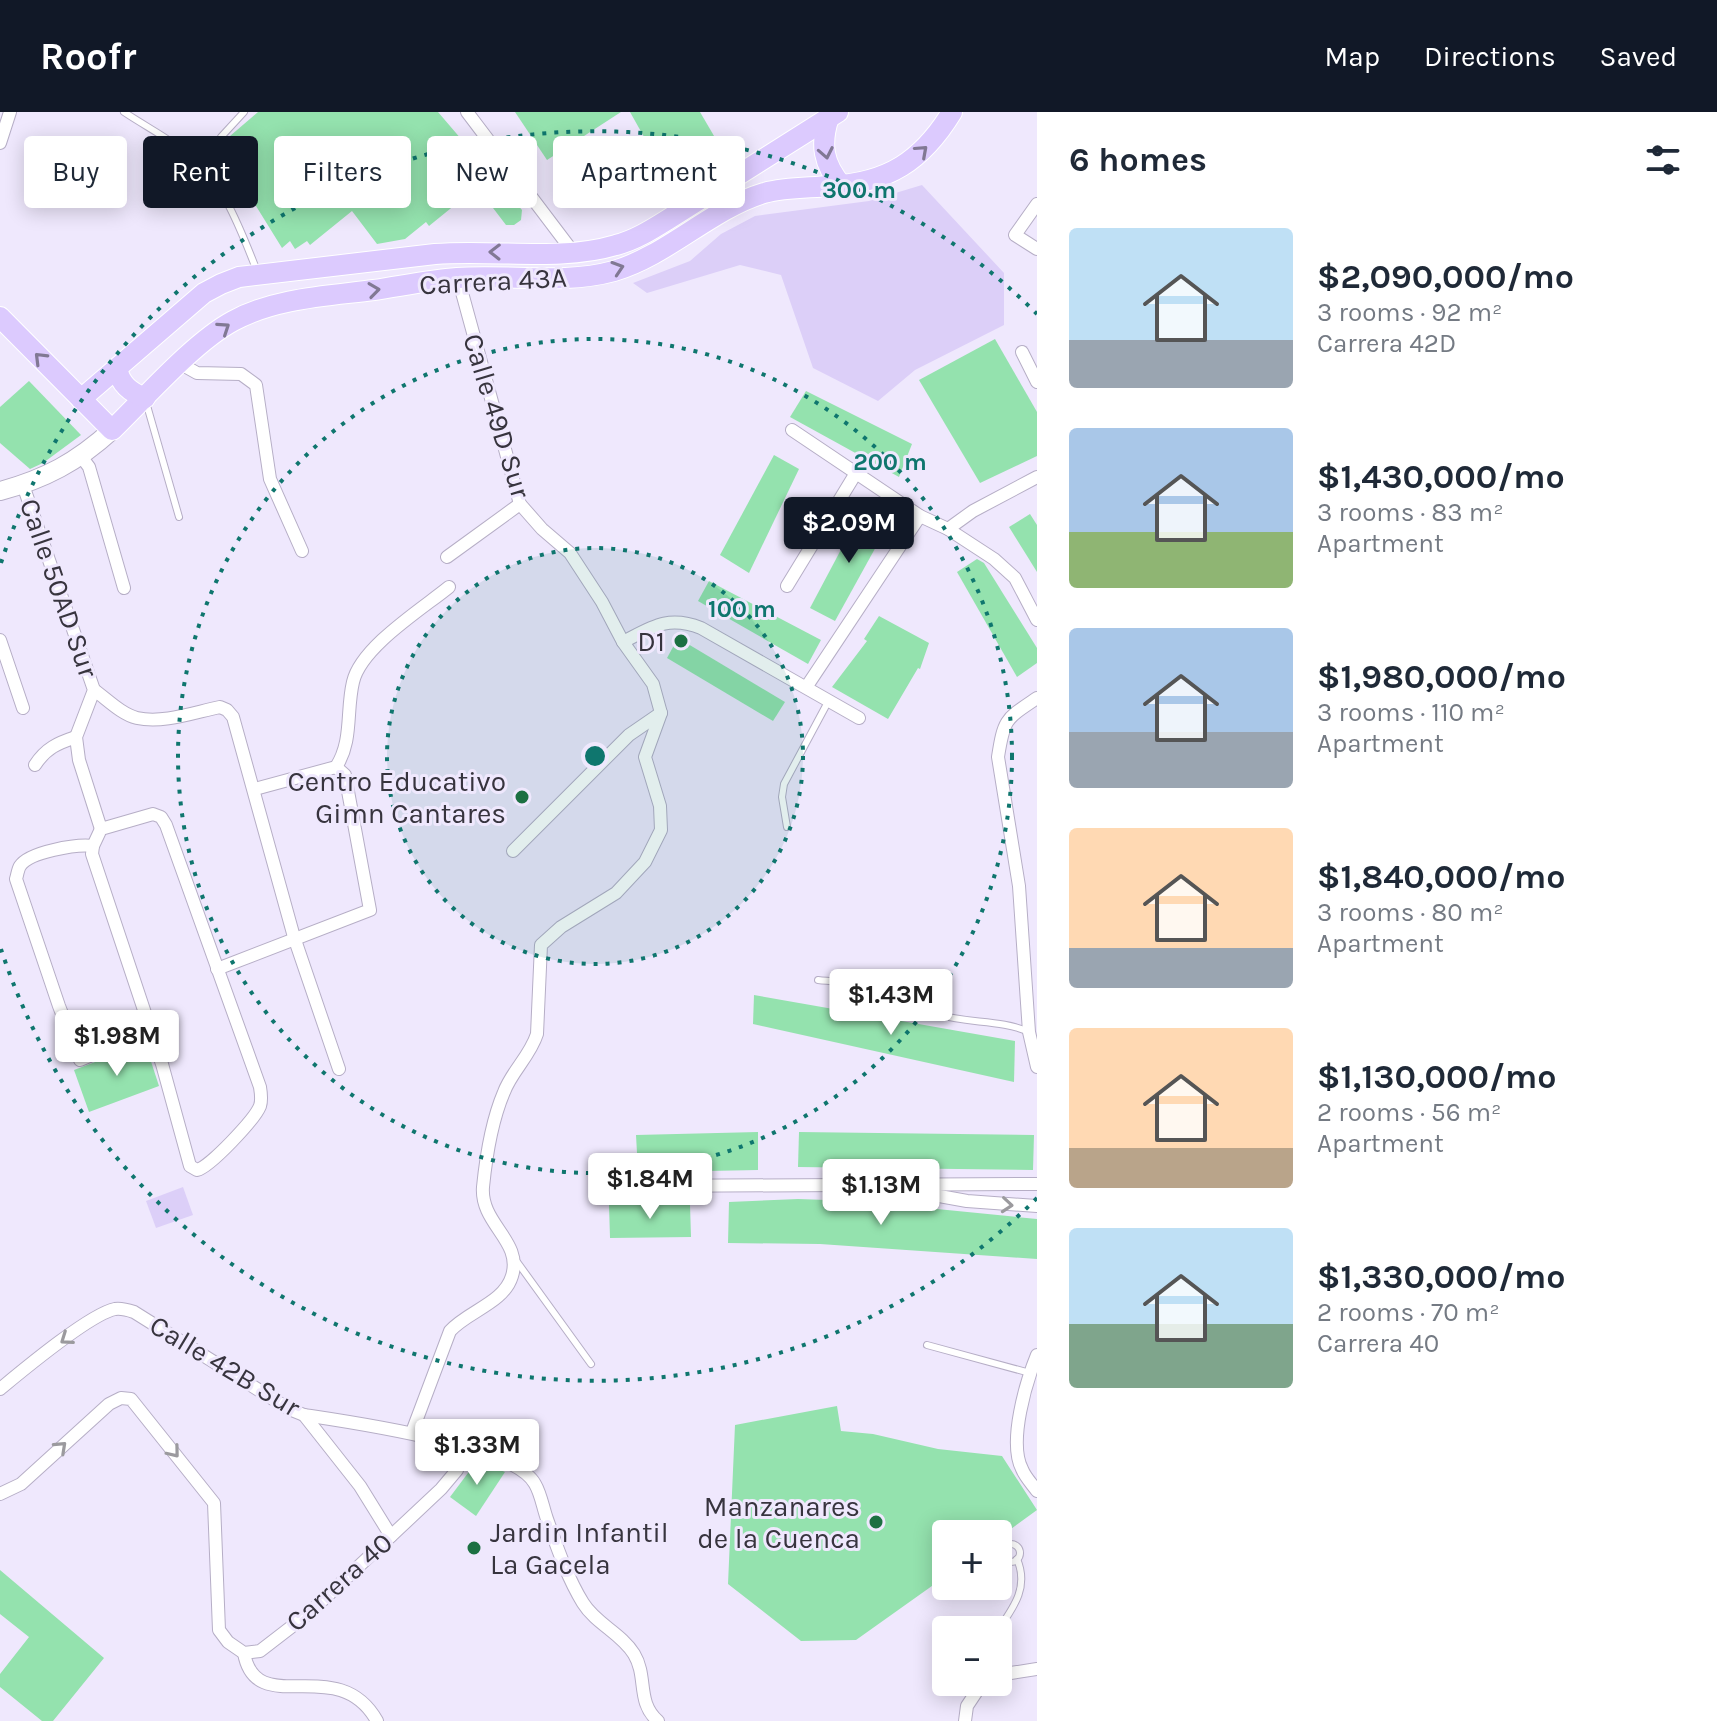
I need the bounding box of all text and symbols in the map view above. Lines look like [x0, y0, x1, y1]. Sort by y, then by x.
text: Roofr [40, 34, 136, 79]
text: Map [1325, 40, 1380, 73]
text: Directions [1424, 40, 1556, 73]
text: Saved [1600, 40, 1677, 73]
chip: Buy [24, 136, 127, 208]
chip: Rent [143, 136, 258, 208]
chip: Filters [274, 136, 411, 208]
chip: New [427, 136, 537, 208]
chip: Apartment [553, 136, 745, 208]
icon: filters [1641, 138, 1685, 182]
text: 6 homes [1069, 140, 1207, 180]
one-way arrow [912, 146, 927, 161]
one-way arrow [816, 147, 833, 160]
text: 300 m [822, 176, 896, 204]
one-way arrow [488, 243, 501, 261]
text: $2,090,000/mo [1317, 257, 1574, 297]
icon: home [1133, 260, 1229, 356]
street label: Carrera 43A [418, 261, 568, 301]
one-way arrow [611, 262, 625, 278]
one-way arrow [367, 282, 381, 299]
text: 3 rooms · 92 m² [1317, 297, 1502, 328]
one-way arrow [216, 323, 230, 338]
text: Carrera 42D [1317, 328, 1456, 359]
street label: Calle 49D Sur [456, 330, 538, 503]
one-way arrow [35, 353, 50, 367]
text: 200 m [853, 448, 927, 476]
text: $1,430,000/mo [1317, 457, 1565, 497]
icon: home [1133, 460, 1229, 556]
street label: Calle 50AD Sur [13, 494, 105, 683]
pin: $2.09M [784, 497, 914, 565]
text: 3 rooms · 83 m² [1317, 497, 1504, 528]
text: $2.09M [802, 507, 896, 538]
text: Apartment [1317, 528, 1444, 559]
text: 100 m [708, 595, 776, 623]
place label: D1 [637, 625, 665, 658]
marker: D1 [672, 632, 690, 650]
text: $1,980,000/mo [1317, 657, 1566, 697]
icon: home [1133, 660, 1229, 756]
text: 3 rooms · 110 m² [1317, 697, 1505, 728]
text: Apartment [1317, 728, 1444, 759]
centre of rings [581, 742, 609, 770]
place label: Centro Educativo Gimn Cantares [288, 765, 506, 830]
marker: Centro Educativo Gimn Cantares [513, 788, 531, 806]
text: $1,840,000/mo [1317, 857, 1566, 897]
icon: home [1133, 860, 1229, 956]
text: 3 rooms · 80 m² [1317, 897, 1504, 928]
text: Apartment [1317, 928, 1444, 959]
pin: $1.43M [826, 969, 956, 1037]
text: $1.43M [847, 979, 935, 1010]
pin: $1.98M [52, 1010, 182, 1078]
text: $1.98M [73, 1020, 161, 1051]
text: $1,130,000/mo [1317, 1057, 1557, 1097]
icon: home [1133, 1060, 1229, 1156]
text: 2 rooms · 56 m² [1317, 1097, 1502, 1128]
text: Apartment [1317, 1128, 1444, 1159]
pin: $1.84M [585, 1153, 715, 1221]
pin: $1.13M [816, 1159, 946, 1227]
text: $1.84M [606, 1163, 694, 1194]
text: $1.13M [841, 1169, 921, 1200]
one-way arrow [1001, 1196, 1014, 1213]
text: $1,330,000/mo [1317, 1257, 1566, 1297]
icon: home [1133, 1260, 1229, 1356]
text: 2 rooms · 70 m² [1317, 1297, 1500, 1328]
street label: Calle 42B Sur [144, 1308, 307, 1424]
text: Carrera 40 [1317, 1328, 1439, 1359]
one-way arrow [60, 1329, 74, 1344]
pin: $1.33M [412, 1419, 542, 1487]
text: $1.33M [433, 1429, 521, 1460]
one-way arrow [52, 1442, 66, 1457]
one-way arrow [164, 1443, 178, 1458]
place label: Manzanares de la Cuenca [697, 1490, 860, 1555]
marker: Manzanares de la Cuenca [867, 1513, 885, 1531]
place label: Jardin Infantil La Gacela [490, 1516, 669, 1581]
map controls [932, 1520, 1012, 1696]
button: + [932, 1520, 1012, 1600]
street label: Carrera 40 [279, 1526, 399, 1638]
marker: Jardin Infantil La Gacela [465, 1539, 483, 1557]
button: − [932, 1616, 1012, 1696]

